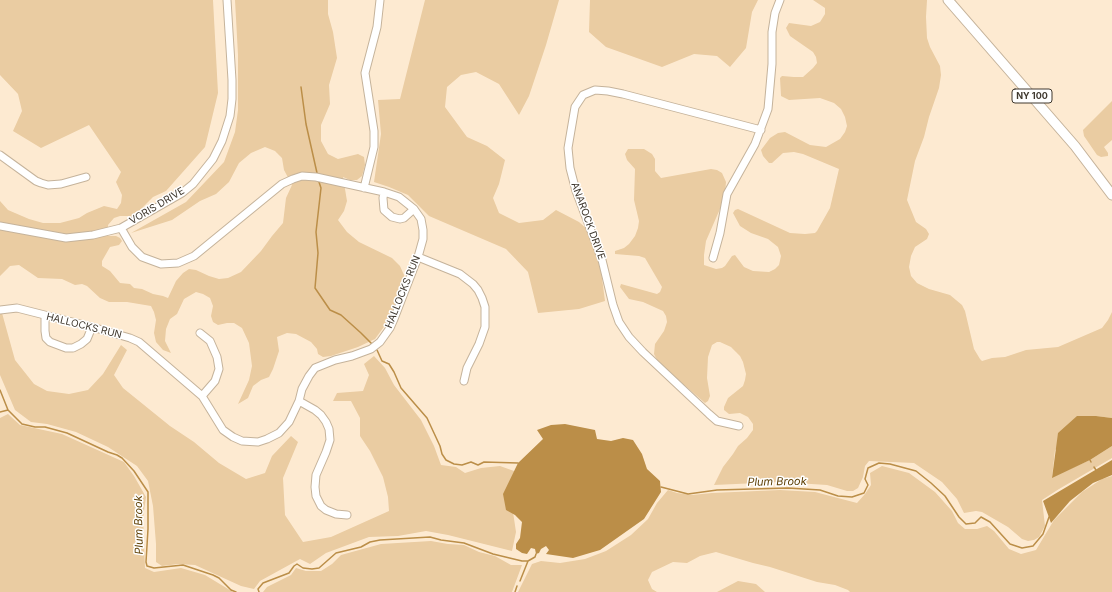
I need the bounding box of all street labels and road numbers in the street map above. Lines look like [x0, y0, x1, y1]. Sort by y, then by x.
road number: NY 100 [1012, 89, 1052, 103]
street label: ANAROCK DRIVE [568, 181, 608, 261]
street label: VORIS DRIVE [127, 185, 187, 227]
street label: HALLOCKS RUN [383, 254, 423, 330]
street label: HALLOCKS RUN [45, 311, 123, 341]

